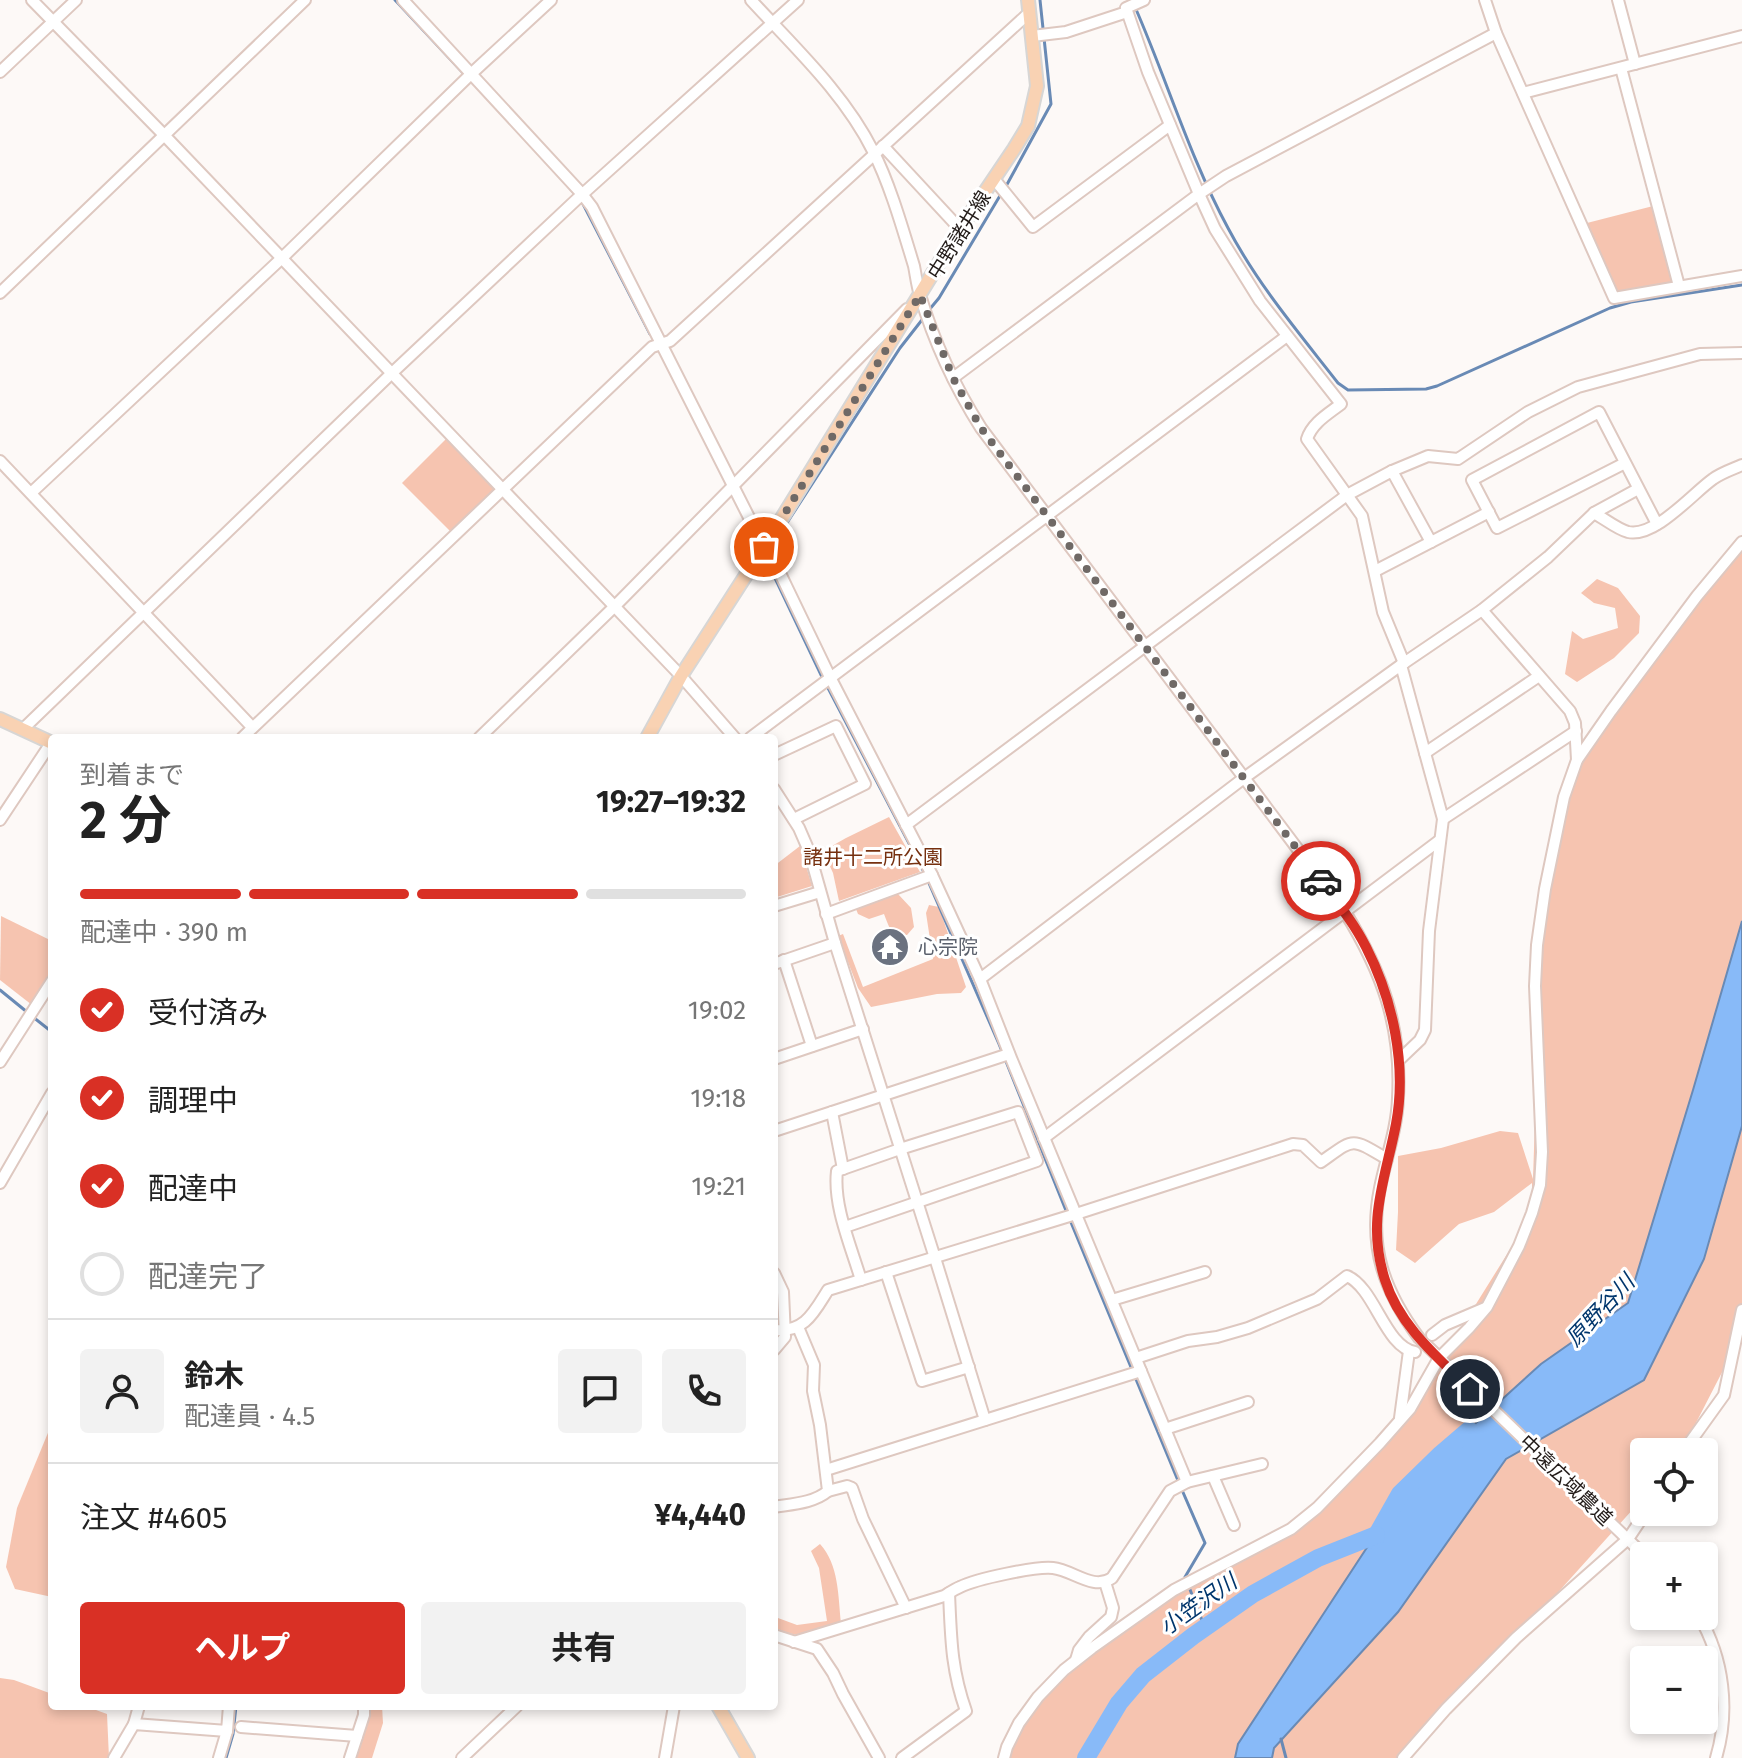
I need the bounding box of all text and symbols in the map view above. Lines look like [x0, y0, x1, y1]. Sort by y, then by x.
street label: 中野諸井線 [922, 186, 996, 284]
pin [730, 513, 798, 581]
icon: bag [742, 525, 786, 569]
text: 到着まで [80, 760, 184, 791]
text: 19:27–19:32 [596, 784, 746, 820]
text: 2 分 [80, 789, 171, 852]
courier [1281, 841, 1361, 921]
park label: 諸井十二所公園 [803, 845, 943, 869]
icon: car [1299, 859, 1343, 903]
text: 配達中 · 390 m [80, 917, 248, 948]
temple icon: 心宗院 [869, 926, 911, 968]
place label: 心宗院 [918, 935, 978, 959]
icon: check [80, 988, 124, 1032]
text: 受付済み [148, 995, 268, 1031]
text: 19:02 [688, 995, 746, 1026]
icon: check [80, 1076, 124, 1120]
text: 調理中 [148, 1083, 238, 1119]
text: 19:18 [690, 1083, 746, 1114]
icon: check [80, 1164, 124, 1208]
text: 配達中 [148, 1171, 238, 1207]
text: 19:21 [691, 1171, 746, 1202]
text: 配達完了 [148, 1259, 268, 1295]
water label: 原野谷川 [1560, 1267, 1642, 1352]
button: person [80, 1349, 164, 1433]
button: chat [558, 1349, 642, 1433]
button: phone [662, 1349, 746, 1433]
pin [1436, 1355, 1504, 1423]
text: 鈴木 [184, 1358, 244, 1394]
icon: home [1448, 1367, 1492, 1411]
text: 配達員 · 4.5 [184, 1401, 315, 1432]
street label: 中遠広域農道 [1515, 1430, 1617, 1530]
map controls [1630, 1438, 1718, 1734]
button: locate [1630, 1438, 1718, 1526]
text: ¥4,440 [655, 1497, 746, 1533]
text: 注文 #4605 [80, 1500, 227, 1536]
button: + [1630, 1542, 1718, 1630]
water label: 小笠沢川 [1154, 1567, 1244, 1641]
button: ヘルプ [80, 1602, 405, 1694]
button: 共有 [421, 1602, 746, 1694]
button: − [1630, 1646, 1718, 1734]

